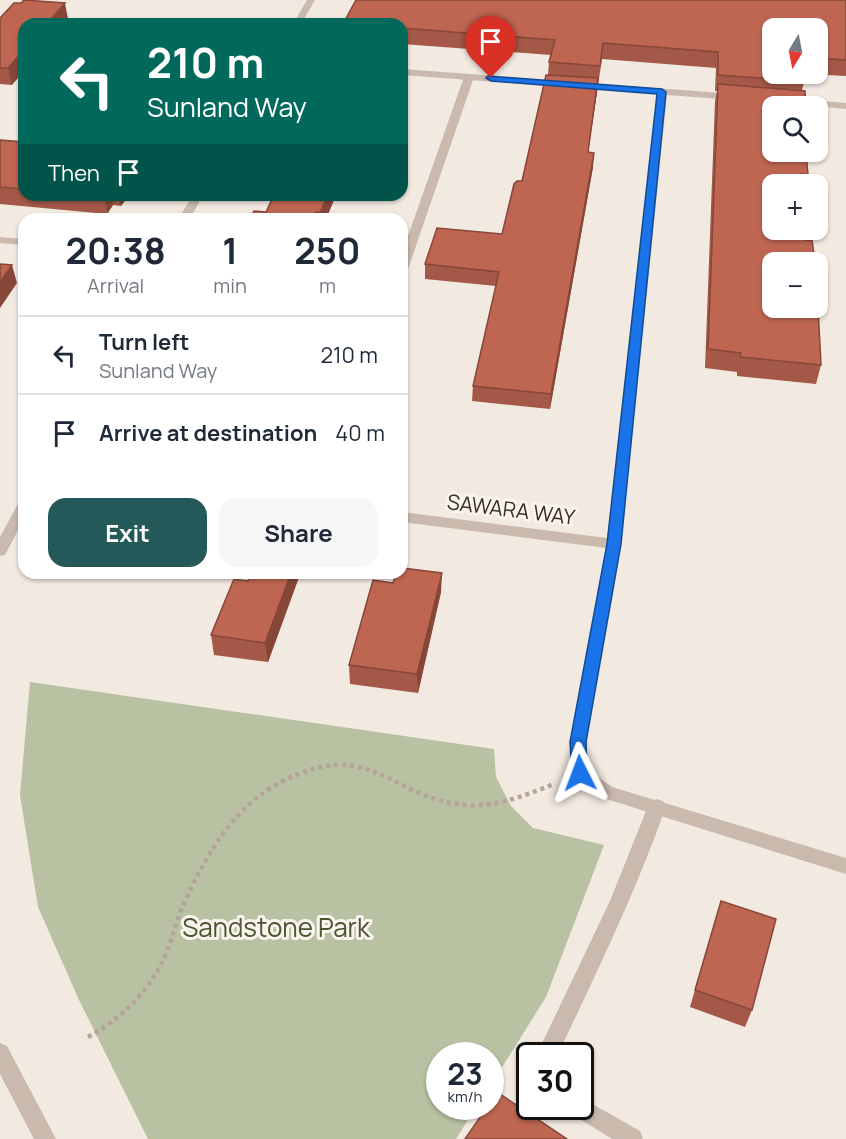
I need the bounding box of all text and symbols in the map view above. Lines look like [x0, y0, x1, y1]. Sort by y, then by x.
pin [465, 16, 516, 78]
north arrow [762, 18, 828, 84]
map controls [762, 18, 828, 318]
icon: arrive [474, 25, 507, 58]
text: 210 m [147, 33, 264, 91]
icon: left [48, 42, 126, 120]
text: Sunland Way [147, 88, 307, 125]
button: search [762, 96, 828, 162]
icon: arrive [112, 156, 145, 189]
text: Then [48, 158, 100, 188]
button: + [762, 174, 828, 240]
text: 20:38 [65, 226, 166, 275]
text: 1 [222, 226, 238, 275]
text: 250 [294, 226, 361, 275]
button: − [762, 252, 828, 318]
text: Arrival [87, 272, 144, 299]
text: min [213, 272, 247, 299]
text: m [319, 272, 336, 299]
text: Turn left [99, 327, 189, 357]
icon: left [48, 339, 81, 372]
text: 210 m [320, 340, 378, 370]
text: Sunland Way [99, 357, 217, 384]
icon: arrive [48, 417, 81, 450]
text: Arrive at destination [99, 418, 317, 448]
text: 40 m [335, 418, 385, 448]
street label: SAWARA WAY [445, 487, 577, 531]
button: Exit [48, 498, 207, 567]
button: Share [219, 498, 378, 567]
position arrow [548, 741, 612, 805]
park label: Sandstone Park [182, 909, 371, 945]
speed limit sign: 30 [516, 1042, 594, 1120]
text: 23 [447, 1053, 483, 1094]
text: km/h [448, 1086, 482, 1107]

